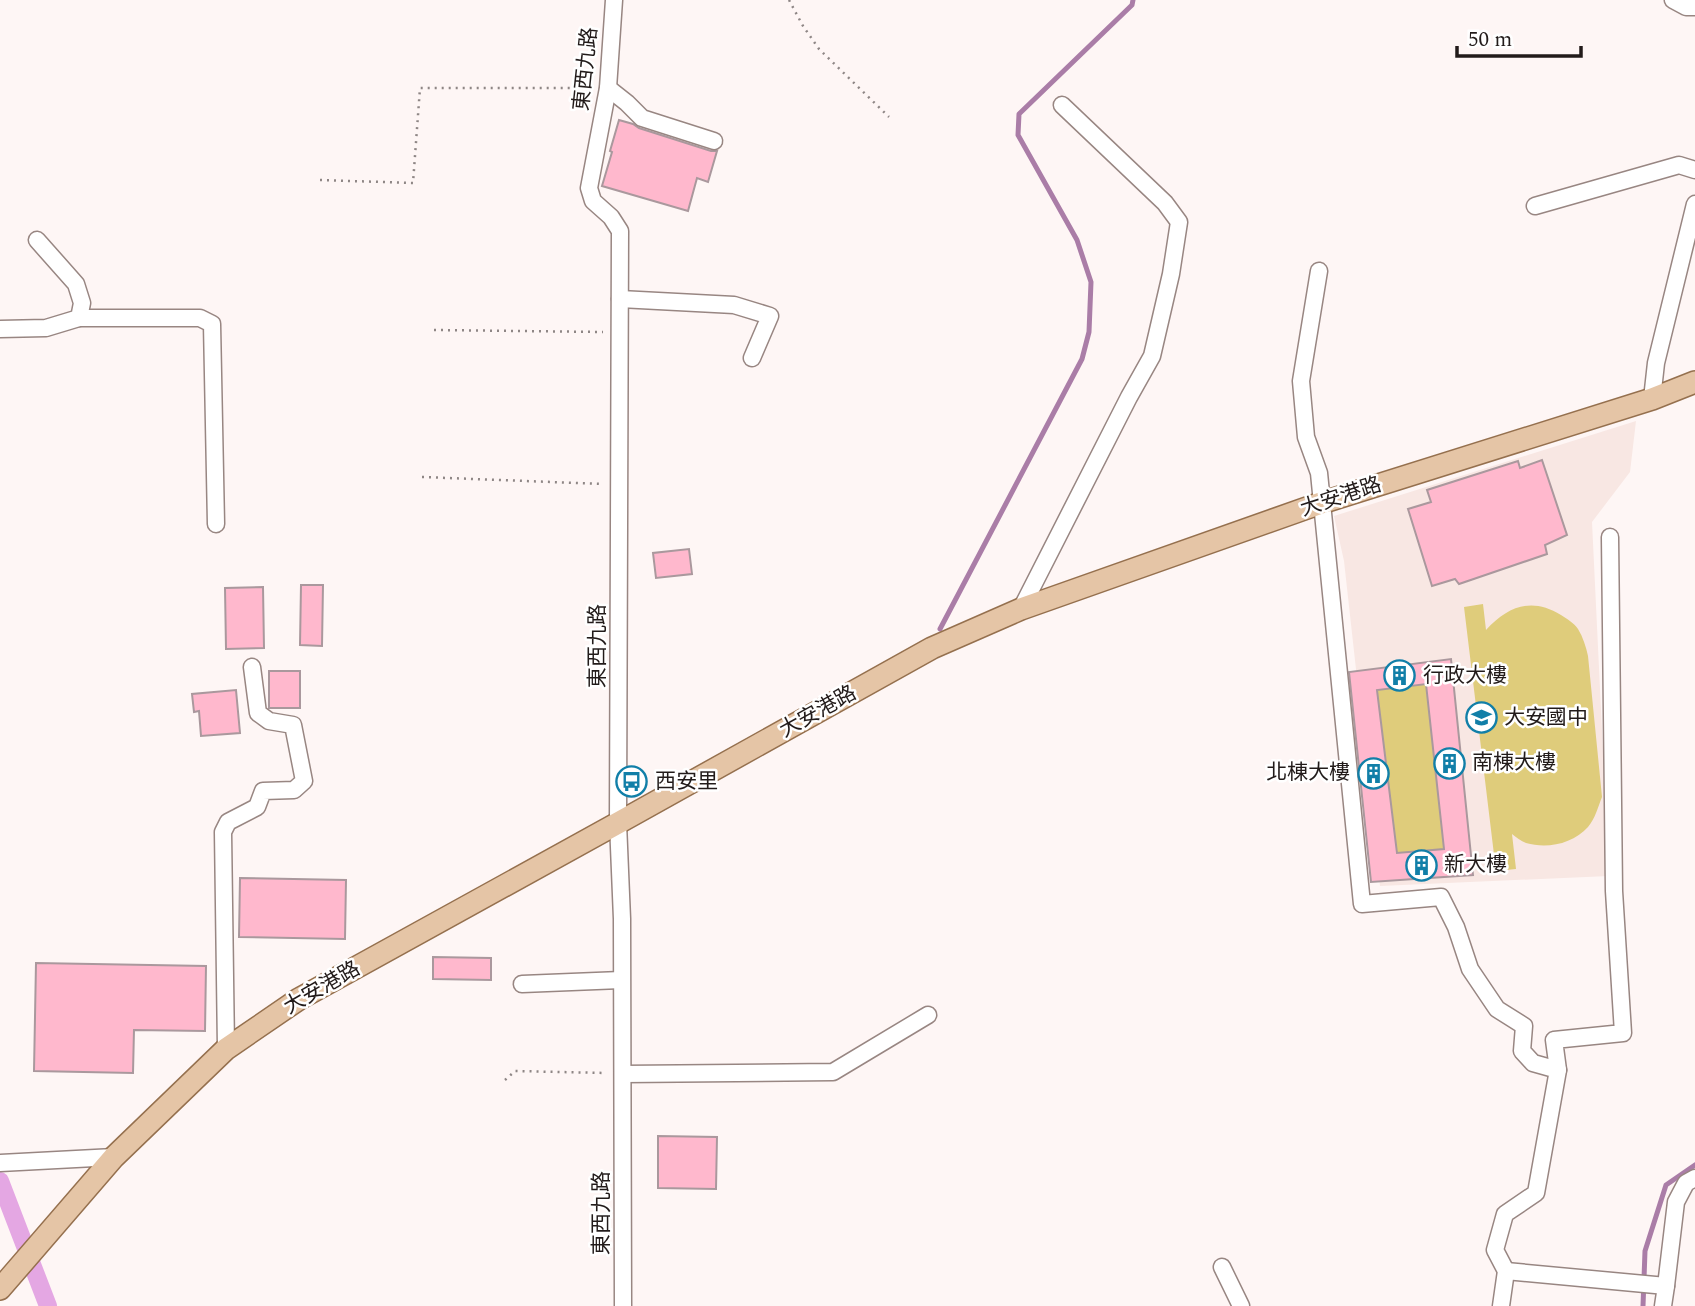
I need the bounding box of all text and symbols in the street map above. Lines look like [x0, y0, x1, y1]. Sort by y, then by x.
scale bar [1457, 14, 1581, 58]
text: 50 m [1468, 24, 1512, 56]
street label: 東西九路 [566, 26, 606, 112]
street label: 大安港路 [1296, 469, 1386, 525]
street label: 東西九路 [582, 604, 614, 688]
building icon: 行政大樓 [1383, 659, 1417, 693]
place label: 行政大樓 [1423, 660, 1507, 692]
street label: 大安港路 [774, 678, 862, 746]
school or university icon: 大安國中 [1464, 701, 1498, 735]
place label: 大安國中 [1504, 702, 1588, 734]
building icon: 南棟大樓 [1432, 746, 1466, 780]
place label: 南棟大樓 [1472, 747, 1556, 779]
building icon: 北棟大樓 [1356, 756, 1390, 790]
place label: 北棟大樓 [1266, 757, 1350, 789]
bus stop icon: 西安里 [615, 765, 649, 799]
place label: 西安里 [655, 766, 718, 798]
building icon: 新大樓 [1404, 848, 1438, 882]
place label: 新大樓 [1444, 849, 1507, 881]
street label: 大安港路 [278, 953, 366, 1023]
street label: 東西九路 [586, 1171, 618, 1255]

